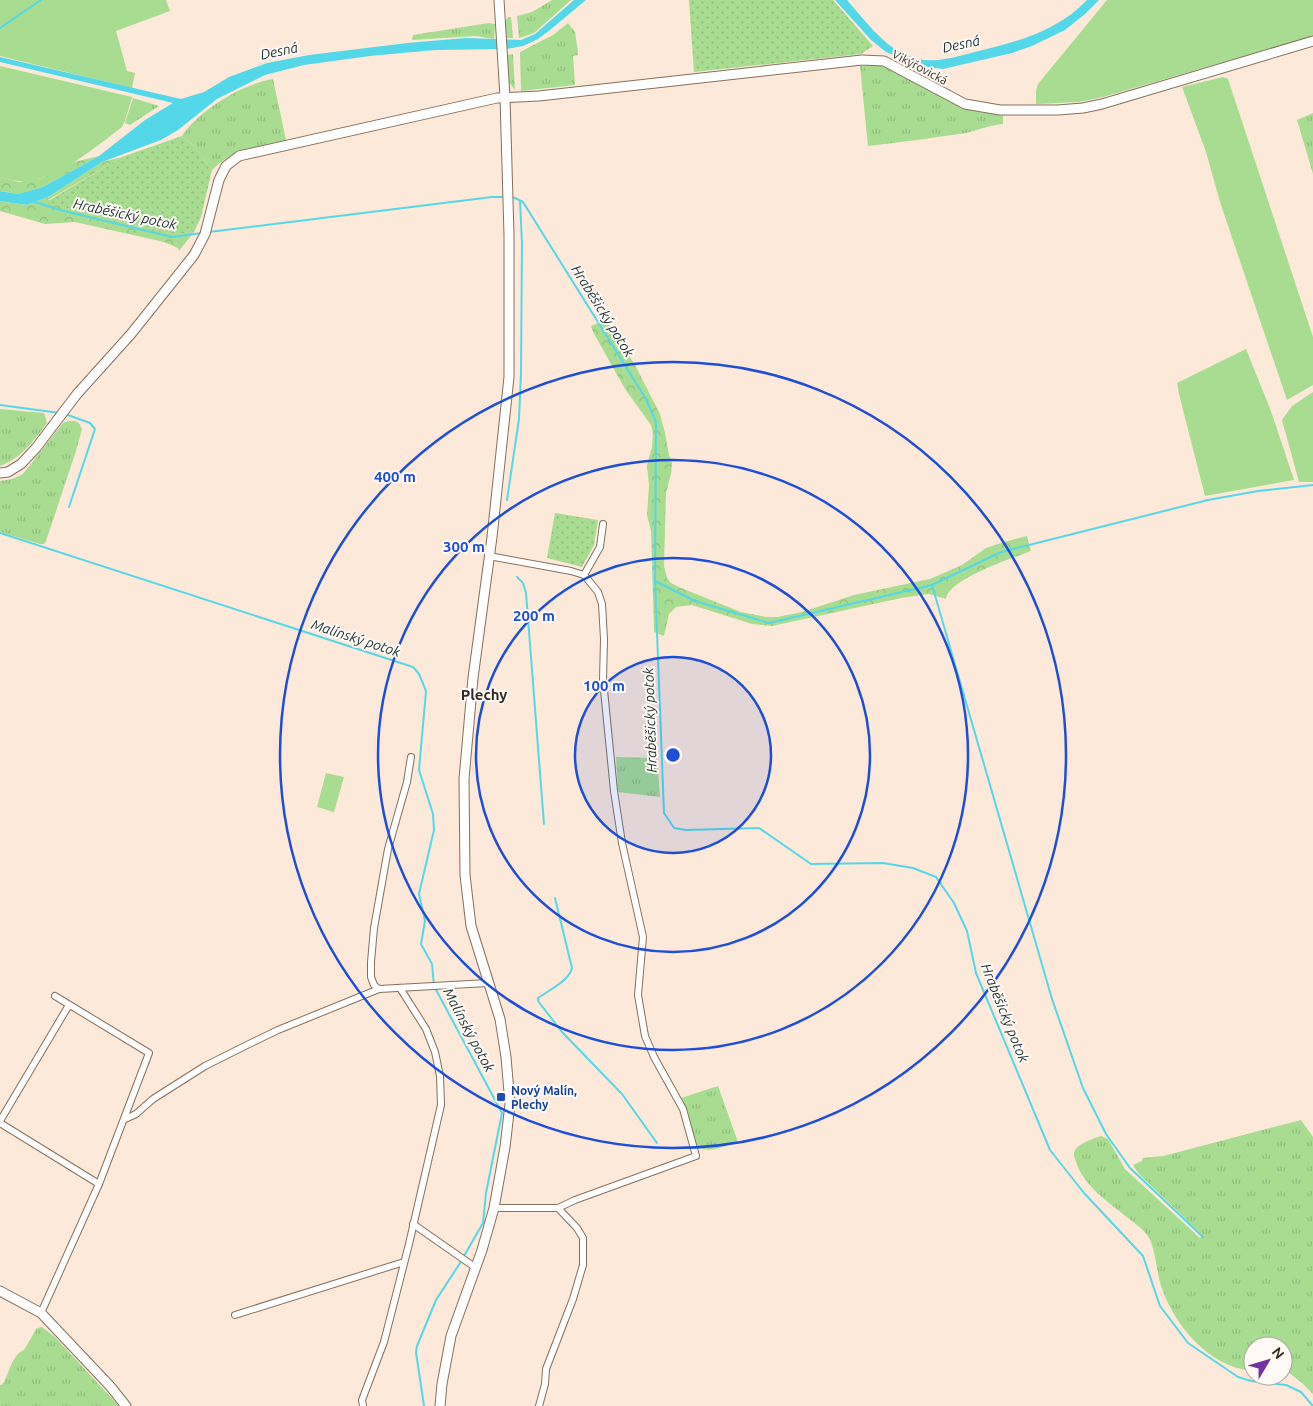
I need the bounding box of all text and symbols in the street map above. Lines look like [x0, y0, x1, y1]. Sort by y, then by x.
water label: Desná [941, 32, 982, 56]
water label: Desná [259, 39, 300, 63]
street label: Vikýřovická [890, 47, 950, 87]
water label: Hraběšický potok [72, 195, 179, 233]
water label: Hraběšický potok [568, 262, 638, 361]
text: 400 m [374, 468, 416, 485]
text: 300 m [443, 538, 485, 555]
text: 200 m [513, 607, 555, 624]
water label: Malínský potok [309, 616, 403, 660]
water label: Hraběšický potok [640, 666, 660, 773]
text: 100 m [583, 677, 625, 694]
district label: Plechy [461, 686, 507, 703]
centre of rings [664, 746, 682, 764]
water label: Hraběšický potok [978, 961, 1032, 1066]
water label: Malínský potok [440, 985, 498, 1075]
place label: Nový Malín, Plechy [511, 1084, 577, 1111]
marker: Nový Malín, Plechy [495, 1091, 507, 1103]
north arrow [1243, 1336, 1293, 1386]
text: N [1269, 1344, 1288, 1362]

